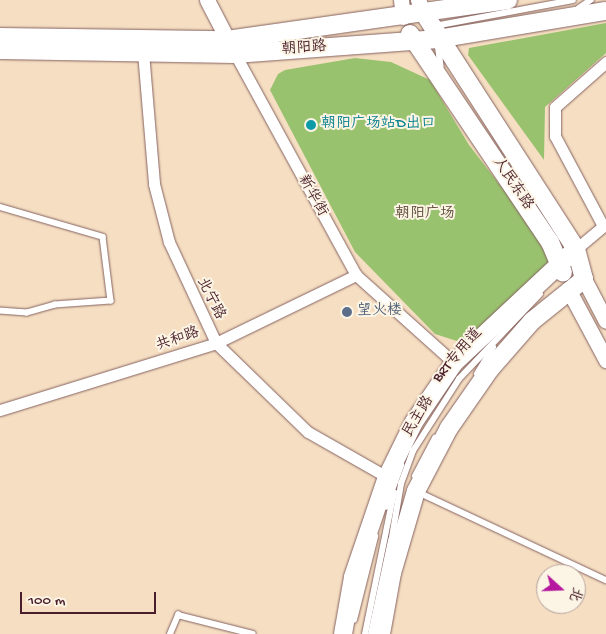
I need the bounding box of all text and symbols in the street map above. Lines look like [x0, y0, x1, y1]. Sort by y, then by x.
street label: 朝阳路 [281, 38, 327, 60]
place label: 朝阳广场站D出口 [321, 116, 436, 134]
marker: 朝阳广场站D出口 [305, 119, 317, 131]
street label: 人民东路 [488, 154, 536, 214]
street label: 新华街 [293, 172, 331, 220]
park label: 朝阳广场 [395, 206, 455, 224]
street label: 北宁路 [192, 275, 228, 323]
place label: 望火楼 [357, 303, 402, 321]
marker: 望火楼 [341, 306, 353, 318]
street label: 共和路 [154, 324, 202, 356]
street label: BRT专用道 [429, 325, 487, 387]
street label: 民主路 [400, 393, 438, 441]
north arrow [536, 564, 586, 614]
scale bar [22, 582, 159, 614]
text: 北 [564, 584, 585, 603]
text: 100 m [28, 592, 65, 610]

